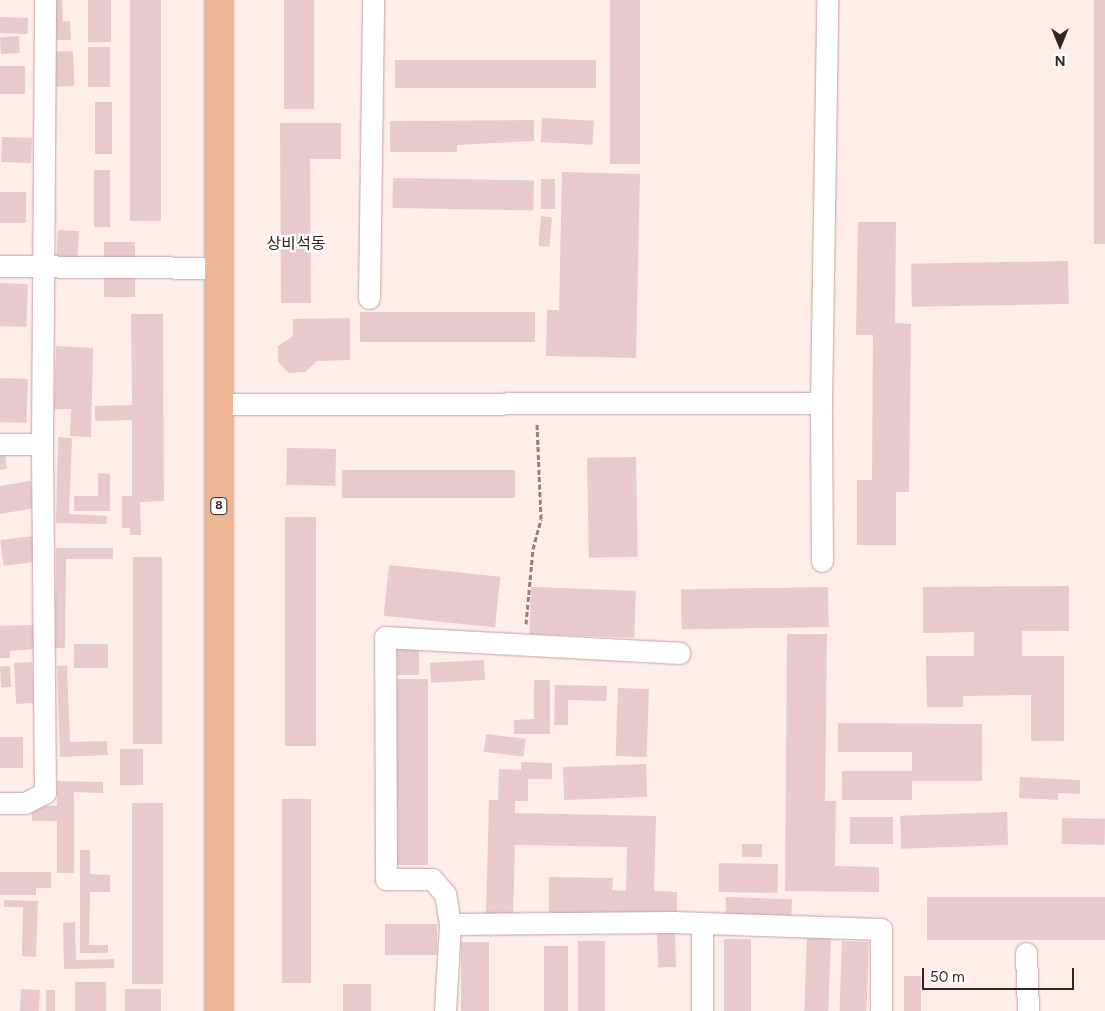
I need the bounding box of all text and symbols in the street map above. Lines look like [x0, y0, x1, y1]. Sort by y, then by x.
north arrow [1035, 20, 1085, 70]
text: N [1055, 52, 1065, 69]
district label: 상비석동 [267, 234, 325, 254]
road number: 8 [210, 496, 228, 516]
scale bar [925, 958, 1078, 990]
text: 50 m [930, 968, 965, 986]

